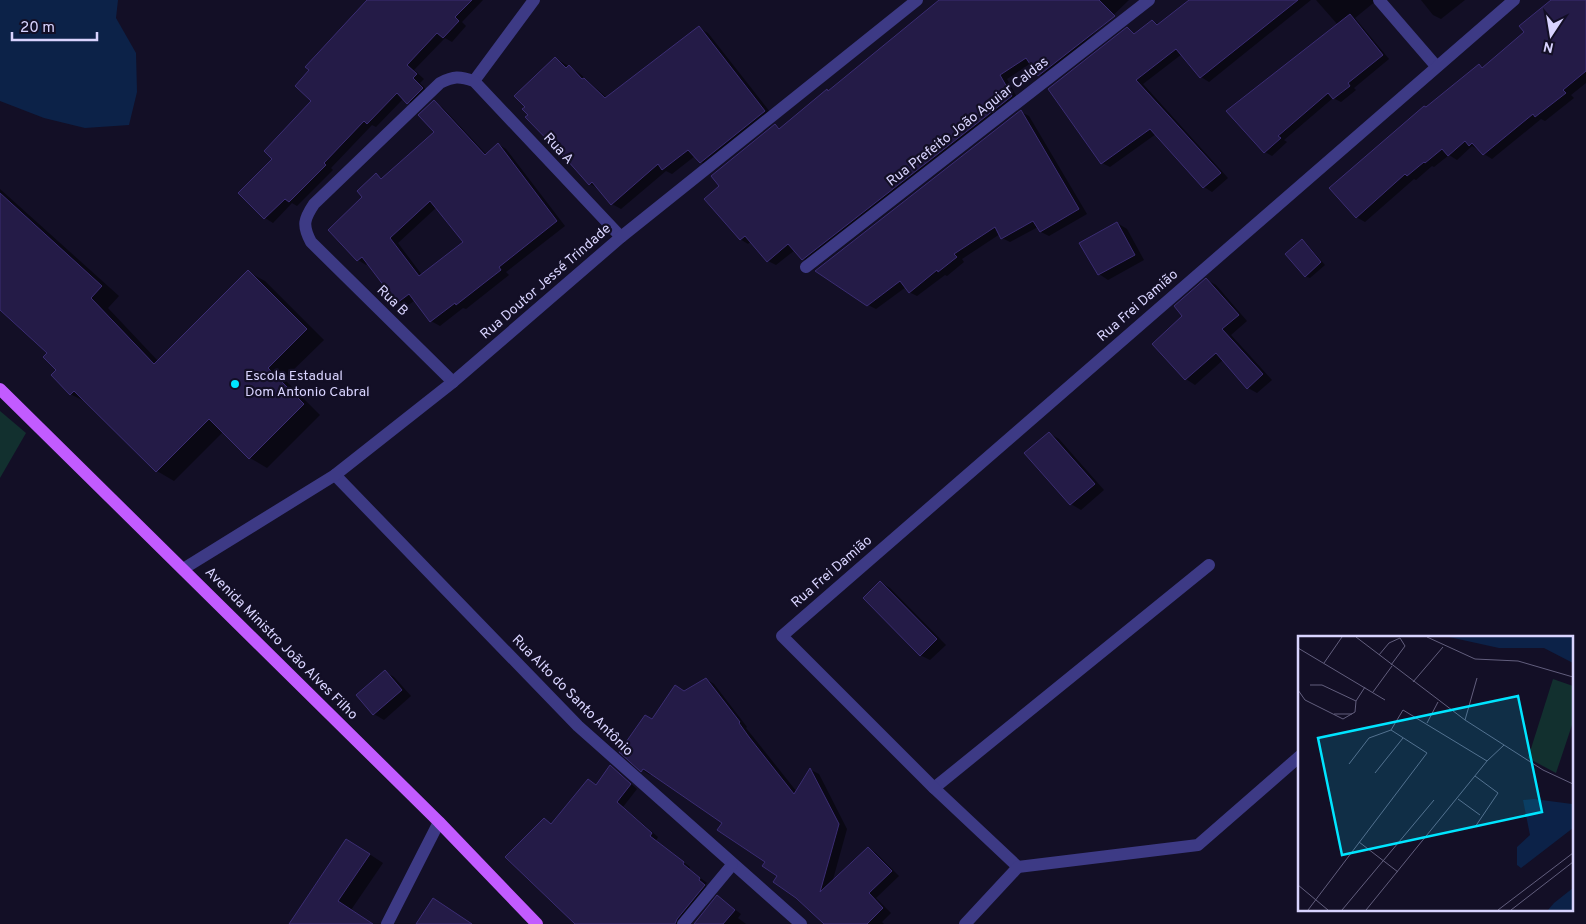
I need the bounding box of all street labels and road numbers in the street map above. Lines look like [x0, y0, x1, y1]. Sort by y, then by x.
street label: Rua Prefeito João Aguiar Caldas [884, 53, 1052, 191]
street label: Rua A [539, 130, 577, 168]
street label: Rua Doutor Jessé Trindade [477, 221, 615, 343]
street label: Rua Frei Damião [1094, 266, 1182, 346]
street label: Rua B [373, 282, 411, 320]
street label: Rua Frei Damião [788, 532, 876, 612]
street label: Avenida Ministro João Alves Filho [201, 564, 361, 724]
street label: Rua Alto do Santo Antônio [508, 632, 636, 760]

